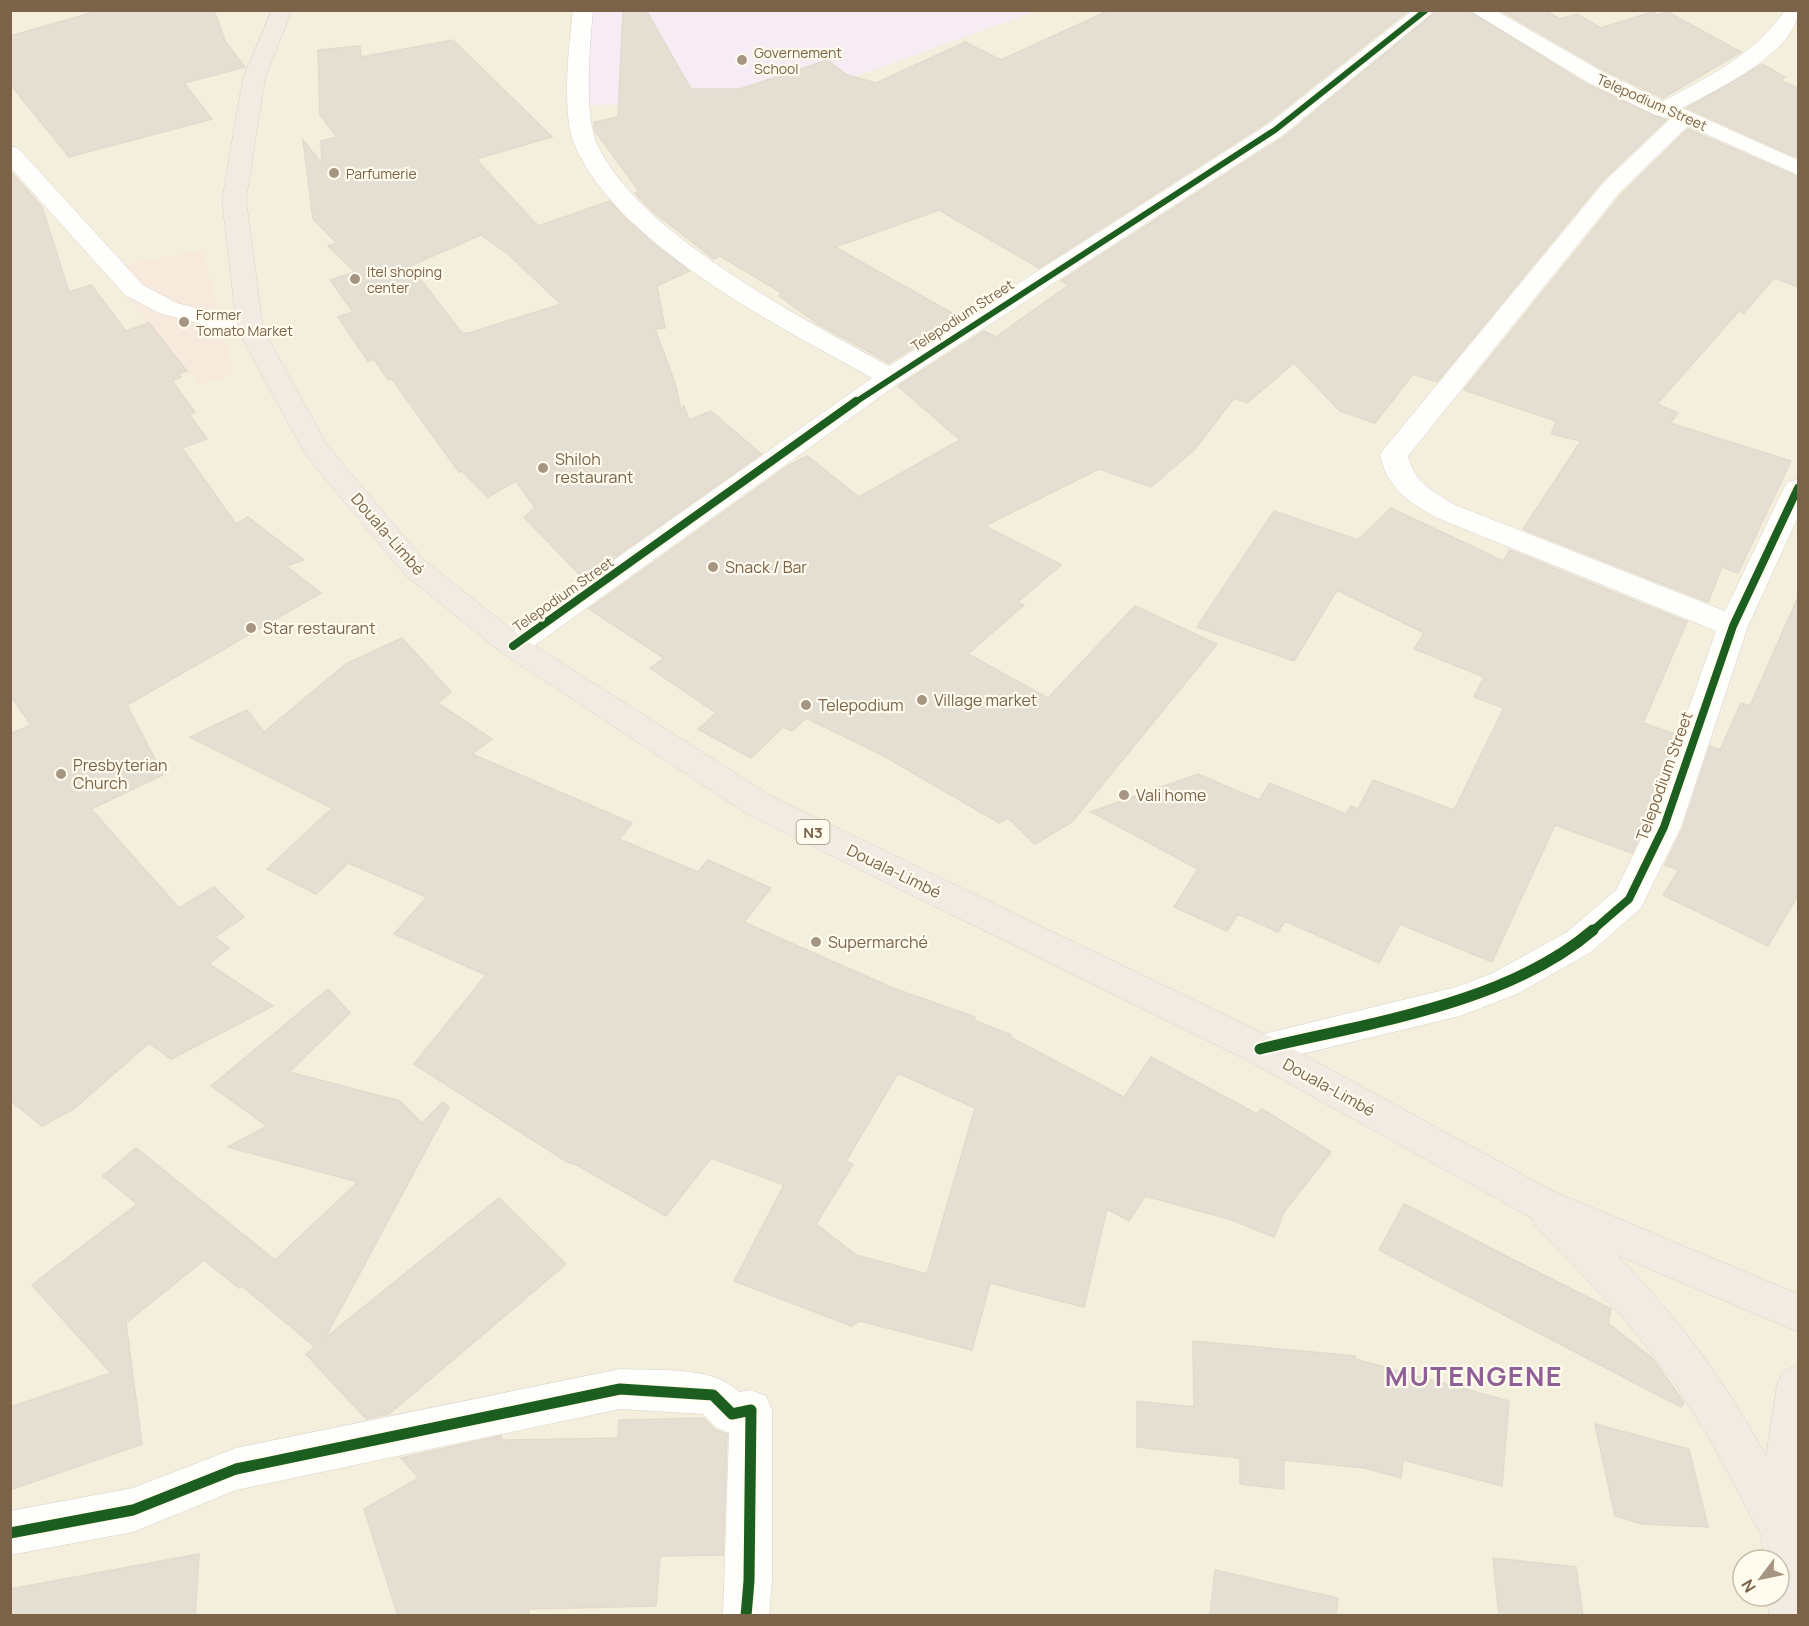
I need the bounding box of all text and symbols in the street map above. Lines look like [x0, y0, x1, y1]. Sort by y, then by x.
place label: Governement School [754, 43, 842, 78]
marker: Governement School [735, 53, 749, 67]
street label: Telepodium Street [1594, 69, 1711, 135]
place label: Parfumerie [346, 164, 417, 183]
marker: Parfumerie [327, 166, 341, 180]
place label: Itel shoping center [367, 262, 442, 297]
marker: Itel shoping center [348, 272, 362, 286]
street label: Telepodium Street [907, 274, 1017, 355]
place label: Former Tomato Market [196, 305, 293, 340]
marker: Former Tomato Market [177, 315, 191, 329]
place label: Shiloh restaurant [555, 448, 633, 488]
marker: Shiloh restaurant [536, 461, 550, 475]
street label: Douala-Limbé [346, 488, 430, 580]
street label: Telepodium Street [509, 552, 617, 636]
place label: Snack / Bar [725, 556, 807, 578]
marker: Snack / Bar [706, 560, 720, 574]
place label: Star restaurant [263, 617, 376, 639]
marker: Star restaurant [244, 621, 258, 635]
place label: Village market [934, 689, 1037, 711]
marker: Village market [915, 693, 929, 707]
place label: Telepodium [818, 694, 904, 716]
marker: Telepodium [799, 698, 813, 712]
street label: Telepodium Street [1630, 708, 1698, 844]
place label: Presbyterian Church [73, 754, 167, 794]
marker: Presbyterian Church [54, 767, 68, 781]
place label: Vali home [1136, 784, 1206, 806]
marker: Vali home [1117, 788, 1131, 802]
road number: N3 [796, 820, 830, 844]
street label: Douala-Limbé [843, 839, 945, 903]
place label: Supermarché [828, 931, 928, 953]
marker: Supermarché [809, 935, 823, 949]
street label: Douala-Limbé [1279, 1053, 1379, 1121]
district label: MUTENGENE [1385, 1357, 1563, 1394]
north arrow [1731, 1548, 1791, 1608]
text: N [1736, 1575, 1761, 1597]

